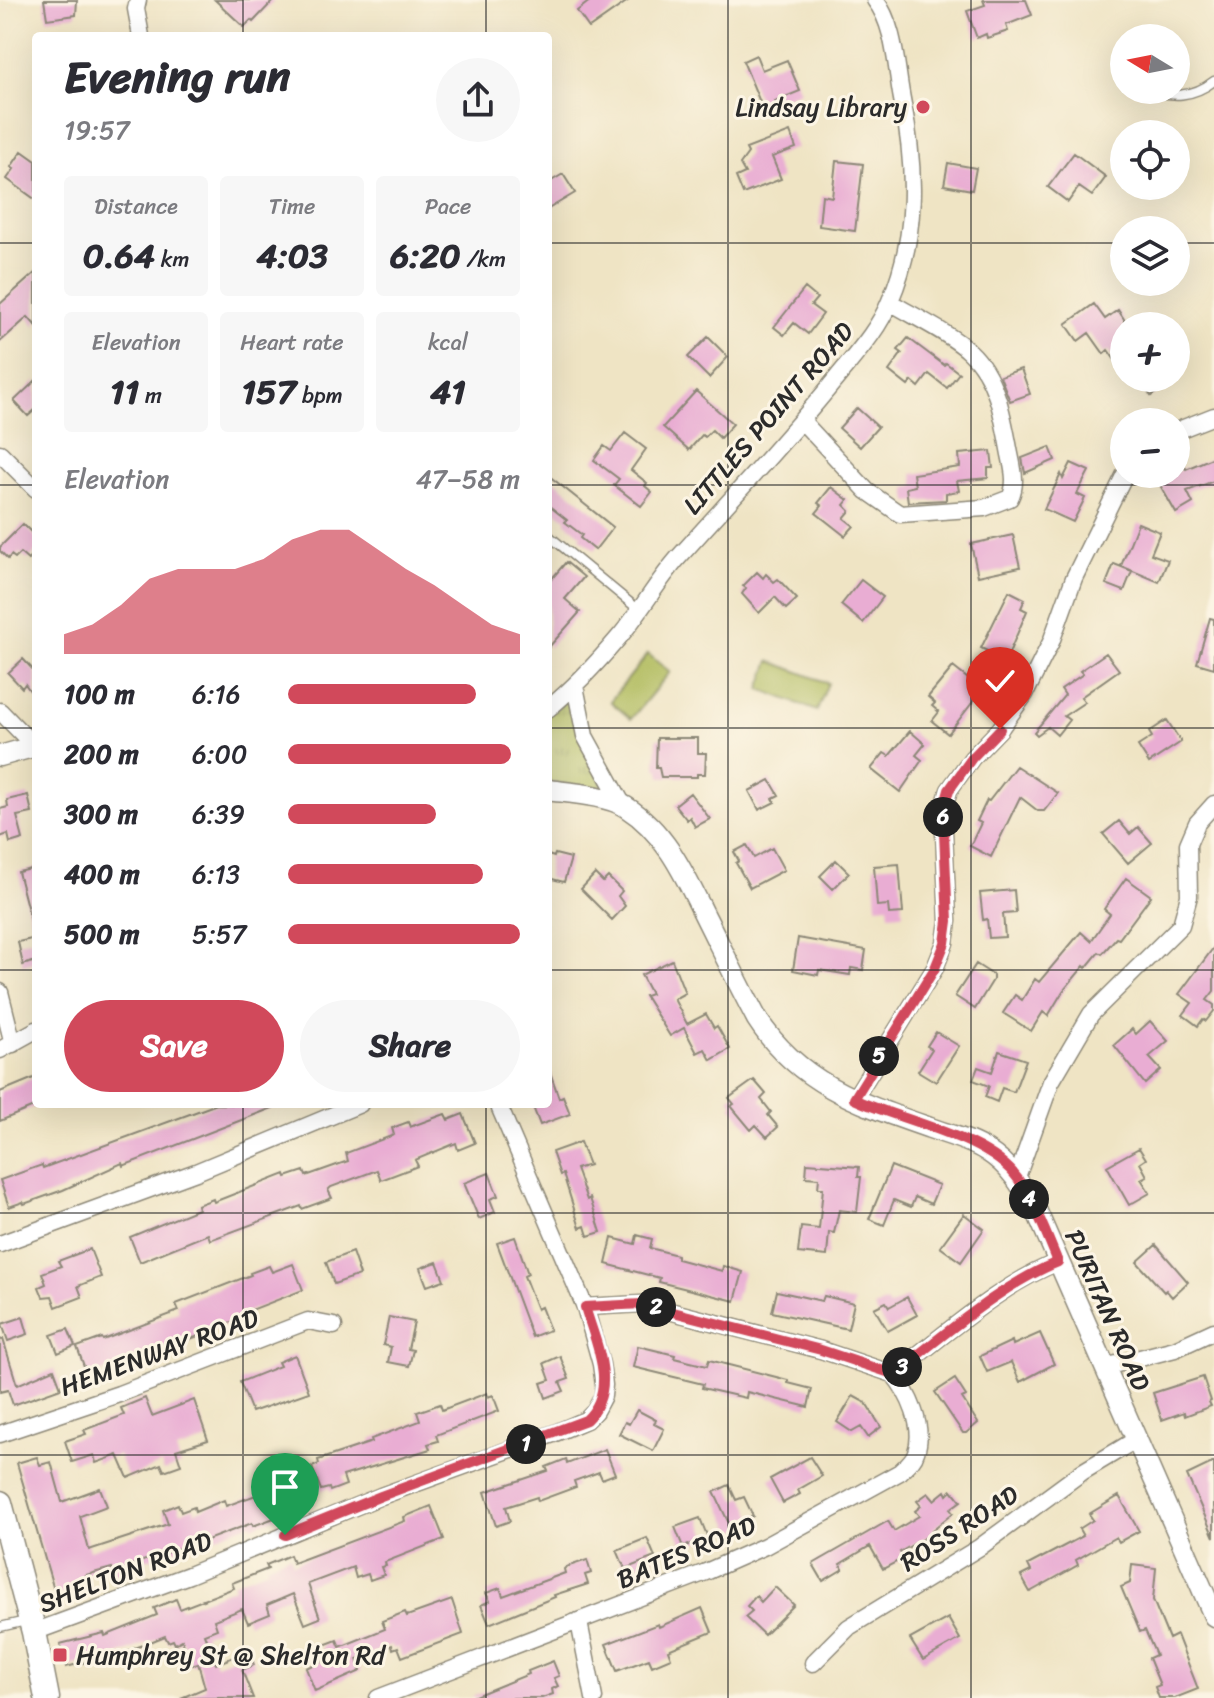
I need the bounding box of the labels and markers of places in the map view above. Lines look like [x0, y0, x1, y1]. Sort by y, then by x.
place label: Lindsay Library [735, 84, 908, 130]
marker: Lindsay Library [914, 98, 932, 116]
pin [966, 647, 1034, 729]
pin: 6 [923, 797, 963, 837]
pin: 5 [859, 1036, 899, 1076]
pin: 4 [1009, 1179, 1049, 1219]
pin: 2 [636, 1287, 676, 1327]
pin: 3 [882, 1347, 922, 1387]
pin: 1 [506, 1424, 546, 1464]
pin [251, 1453, 319, 1535]
place label: Humphrey St @ Shelton Rd [76, 1632, 387, 1678]
marker: Humphrey St @ Shelton Rd [51, 1646, 69, 1664]

